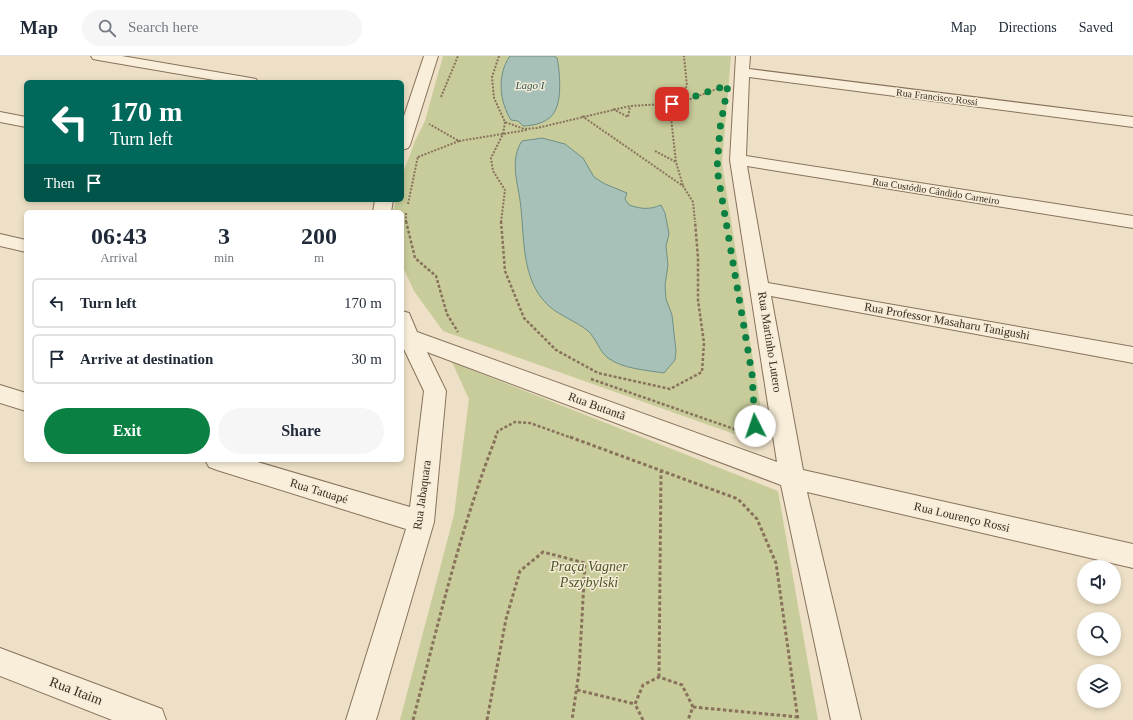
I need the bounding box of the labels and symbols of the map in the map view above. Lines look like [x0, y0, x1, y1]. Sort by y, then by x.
water label: Lago I [514, 79, 546, 91]
pin [655, 87, 689, 121]
street label: Rua Francisco Rossi [896, 87, 979, 107]
street label: Rua Custódio Cândido Carneiro [872, 176, 1000, 206]
street label: Rua Martinho Lutero [755, 291, 785, 393]
street label: Rua Professor Masaharu Tanigushi [863, 300, 1032, 343]
street label: Rua Butantã [567, 389, 628, 423]
position arrow [734, 405, 776, 447]
street label: Rua Jabaquara [410, 459, 434, 531]
street label: Rua Tatuapé [288, 476, 350, 506]
street label: Rua Lourenço Rossi [913, 499, 1012, 535]
park label: Praça Vagner Pszybylski [549, 559, 628, 590]
street label: Rua Itaim [47, 674, 105, 708]

